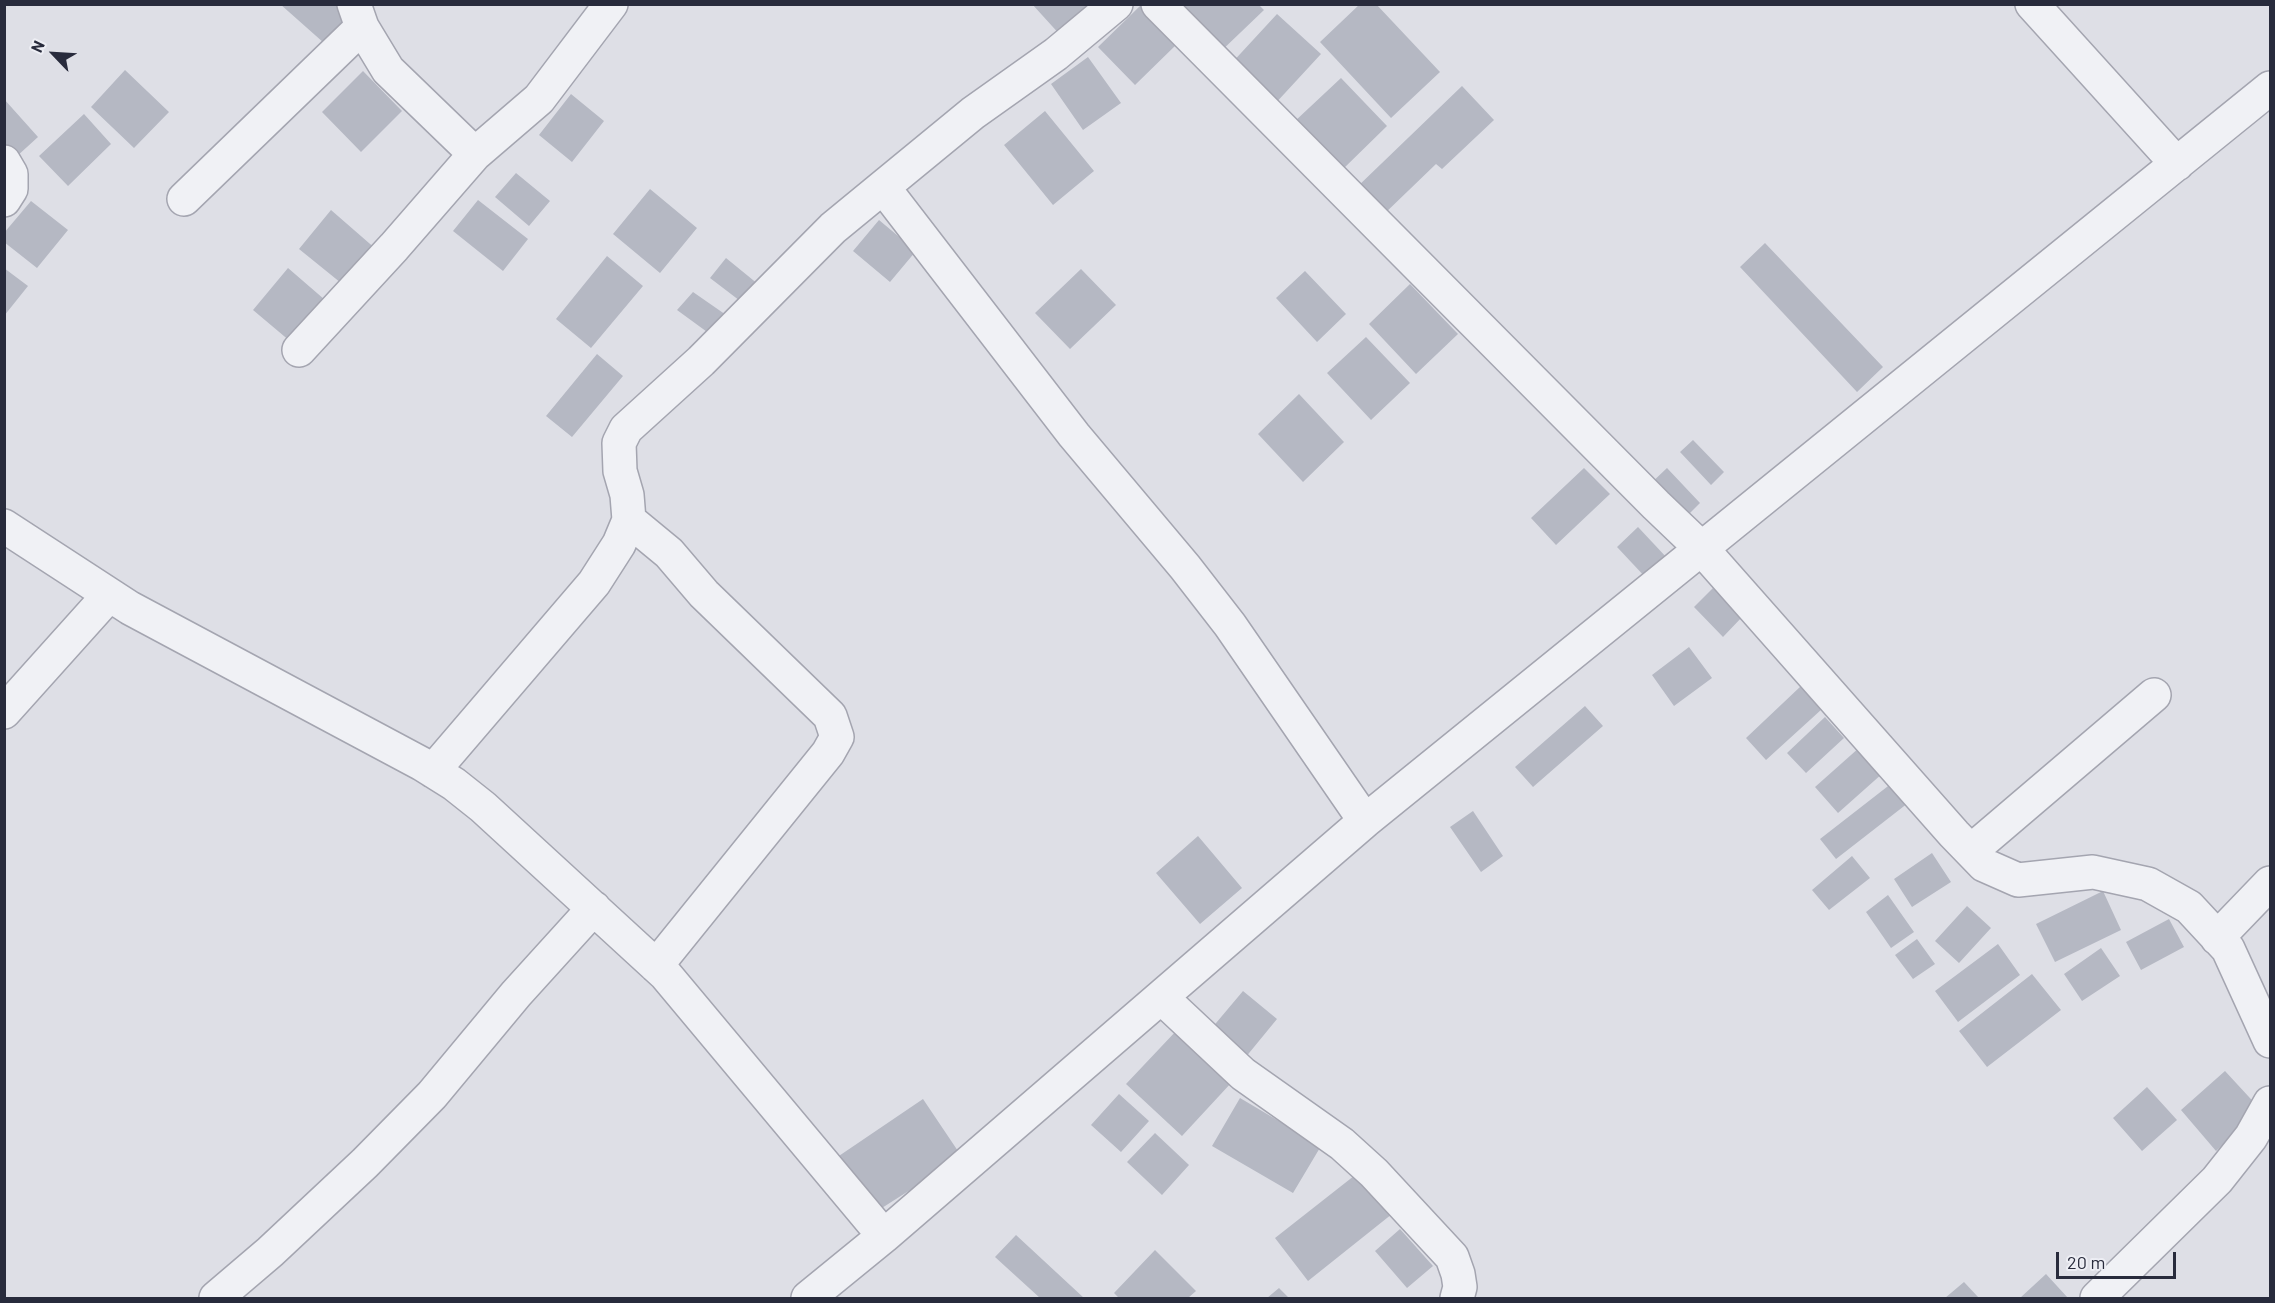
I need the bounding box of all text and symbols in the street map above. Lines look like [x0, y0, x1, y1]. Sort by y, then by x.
north arrow [24, 24, 84, 84]
text: N [26, 37, 48, 55]
scale bar [2059, 1240, 2179, 1278]
text: 20 m [2067, 1251, 2105, 1273]

